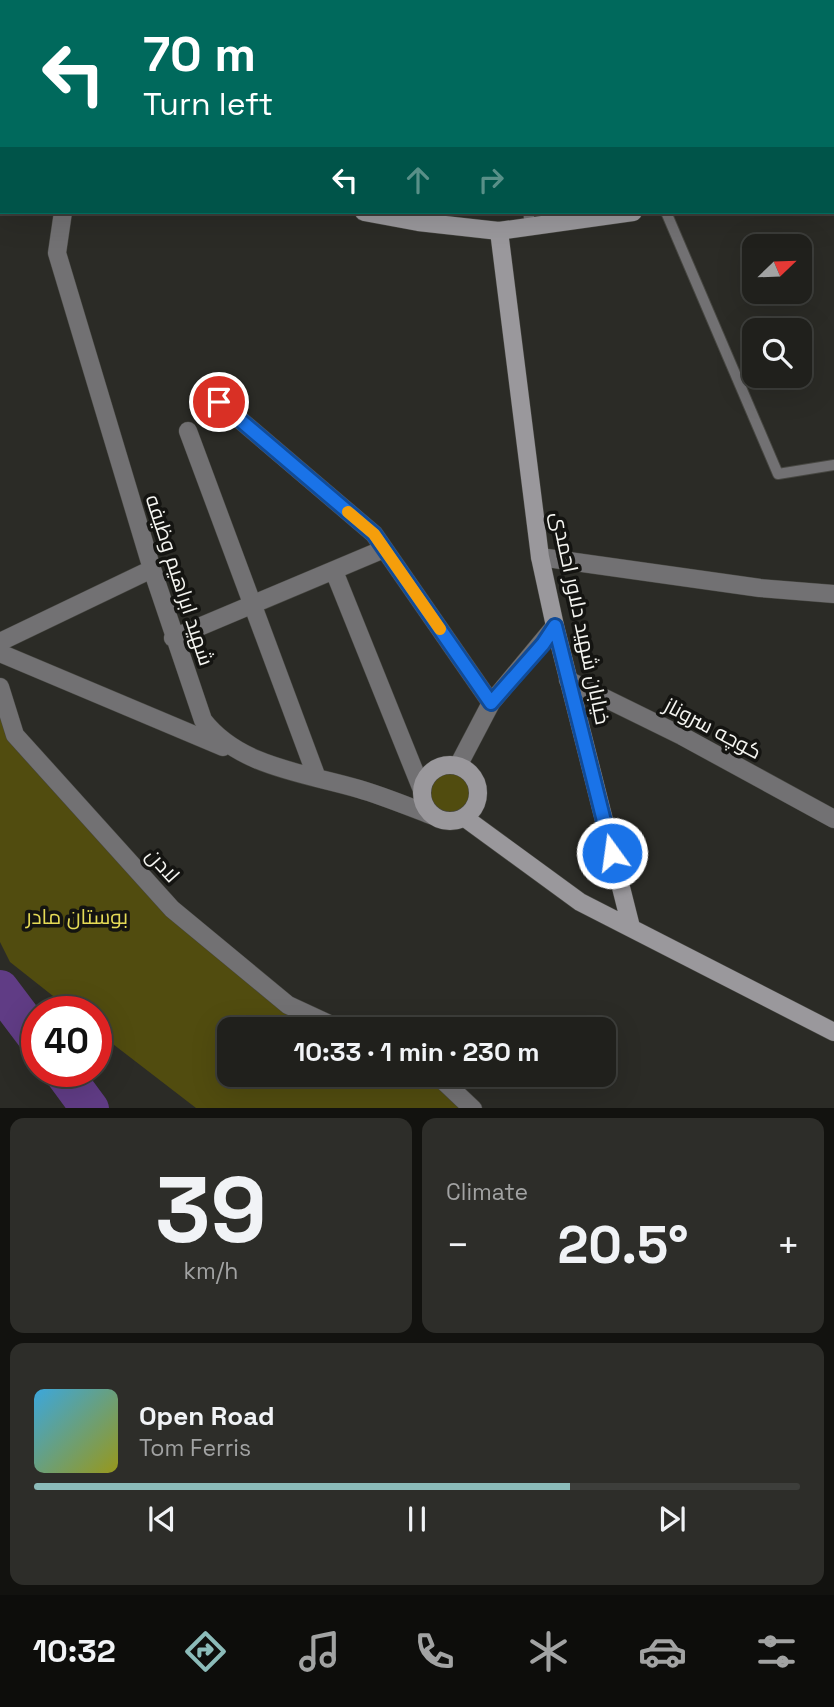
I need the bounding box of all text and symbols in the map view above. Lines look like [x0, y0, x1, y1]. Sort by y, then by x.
text: 70 m [143, 23, 256, 85]
icon: left [28, 28, 119, 119]
text: Turn left [143, 84, 273, 124]
icon: left [326, 161, 364, 199]
icon: ahead [399, 161, 437, 199]
icon: right [472, 161, 510, 199]
north arrow [742, 234, 812, 304]
map controls [742, 234, 812, 388]
button: search [742, 318, 812, 388]
pin [189, 372, 249, 432]
icon: arrive [200, 383, 238, 421]
street label: شهید ابراهیم وظیفه [139, 491, 220, 669]
street label: خیابان شهید دلاور احمدی [545, 509, 617, 727]
street label: کوچه سروناز [658, 691, 766, 766]
position arrow [575, 816, 649, 890]
street label: لادن [140, 842, 186, 888]
park label: بوستان مادر [25, 903, 128, 930]
speed limit sign: 40 [21, 996, 112, 1087]
text: 10:33 · 1 min · 230 m [293, 1035, 540, 1069]
text: 39 [155, 1152, 267, 1269]
text: Climate [446, 1177, 528, 1207]
text: 20.5° [557, 1212, 689, 1278]
text: − [446, 1221, 470, 1269]
text: + [776, 1221, 800, 1269]
text: km/h [184, 1256, 238, 1286]
text: Open Road [139, 1399, 275, 1433]
text: Tom Ferris [139, 1433, 251, 1463]
icon: previous [143, 1500, 181, 1538]
icon: pause [398, 1500, 436, 1538]
icon: next [653, 1500, 691, 1538]
icon: directions [181, 1627, 230, 1676]
icon: music [295, 1627, 344, 1676]
icon: phone [410, 1627, 459, 1676]
icon: climate [524, 1627, 573, 1676]
icon: car [638, 1627, 687, 1676]
icon: filters [752, 1627, 801, 1676]
text: 10:32 [33, 1631, 116, 1671]

